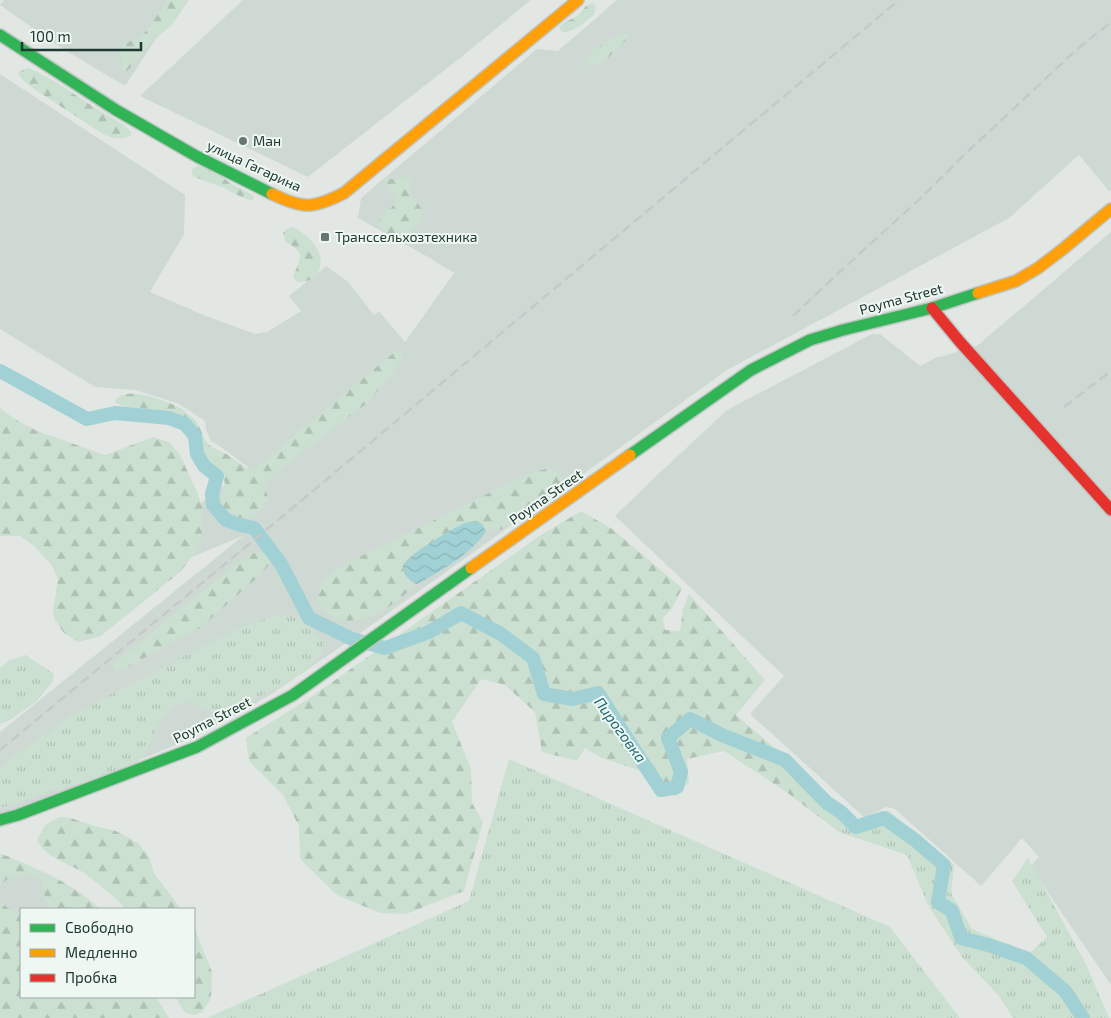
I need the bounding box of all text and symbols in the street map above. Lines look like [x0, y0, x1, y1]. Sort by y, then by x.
scale bar [22, 20, 141, 52]
text: 100 m [30, 27, 71, 45]
place label: Ман [253, 132, 281, 149]
marker: Ман [237, 135, 249, 147]
street label: улица Гагарина [204, 136, 304, 195]
place label: Транссельхозтехника [335, 228, 477, 245]
marker: Транссельхозтехника [319, 231, 331, 243]
street label: Poyma Street [857, 279, 944, 318]
street label: Poyma Street [506, 465, 586, 528]
street label: Poyma Street [170, 693, 254, 747]
water label: Пироговка [591, 693, 651, 766]
legend [20, 908, 195, 998]
text: Свободно [65, 918, 134, 936]
text: Медленно [65, 943, 138, 961]
text: Пробка [65, 968, 117, 986]

